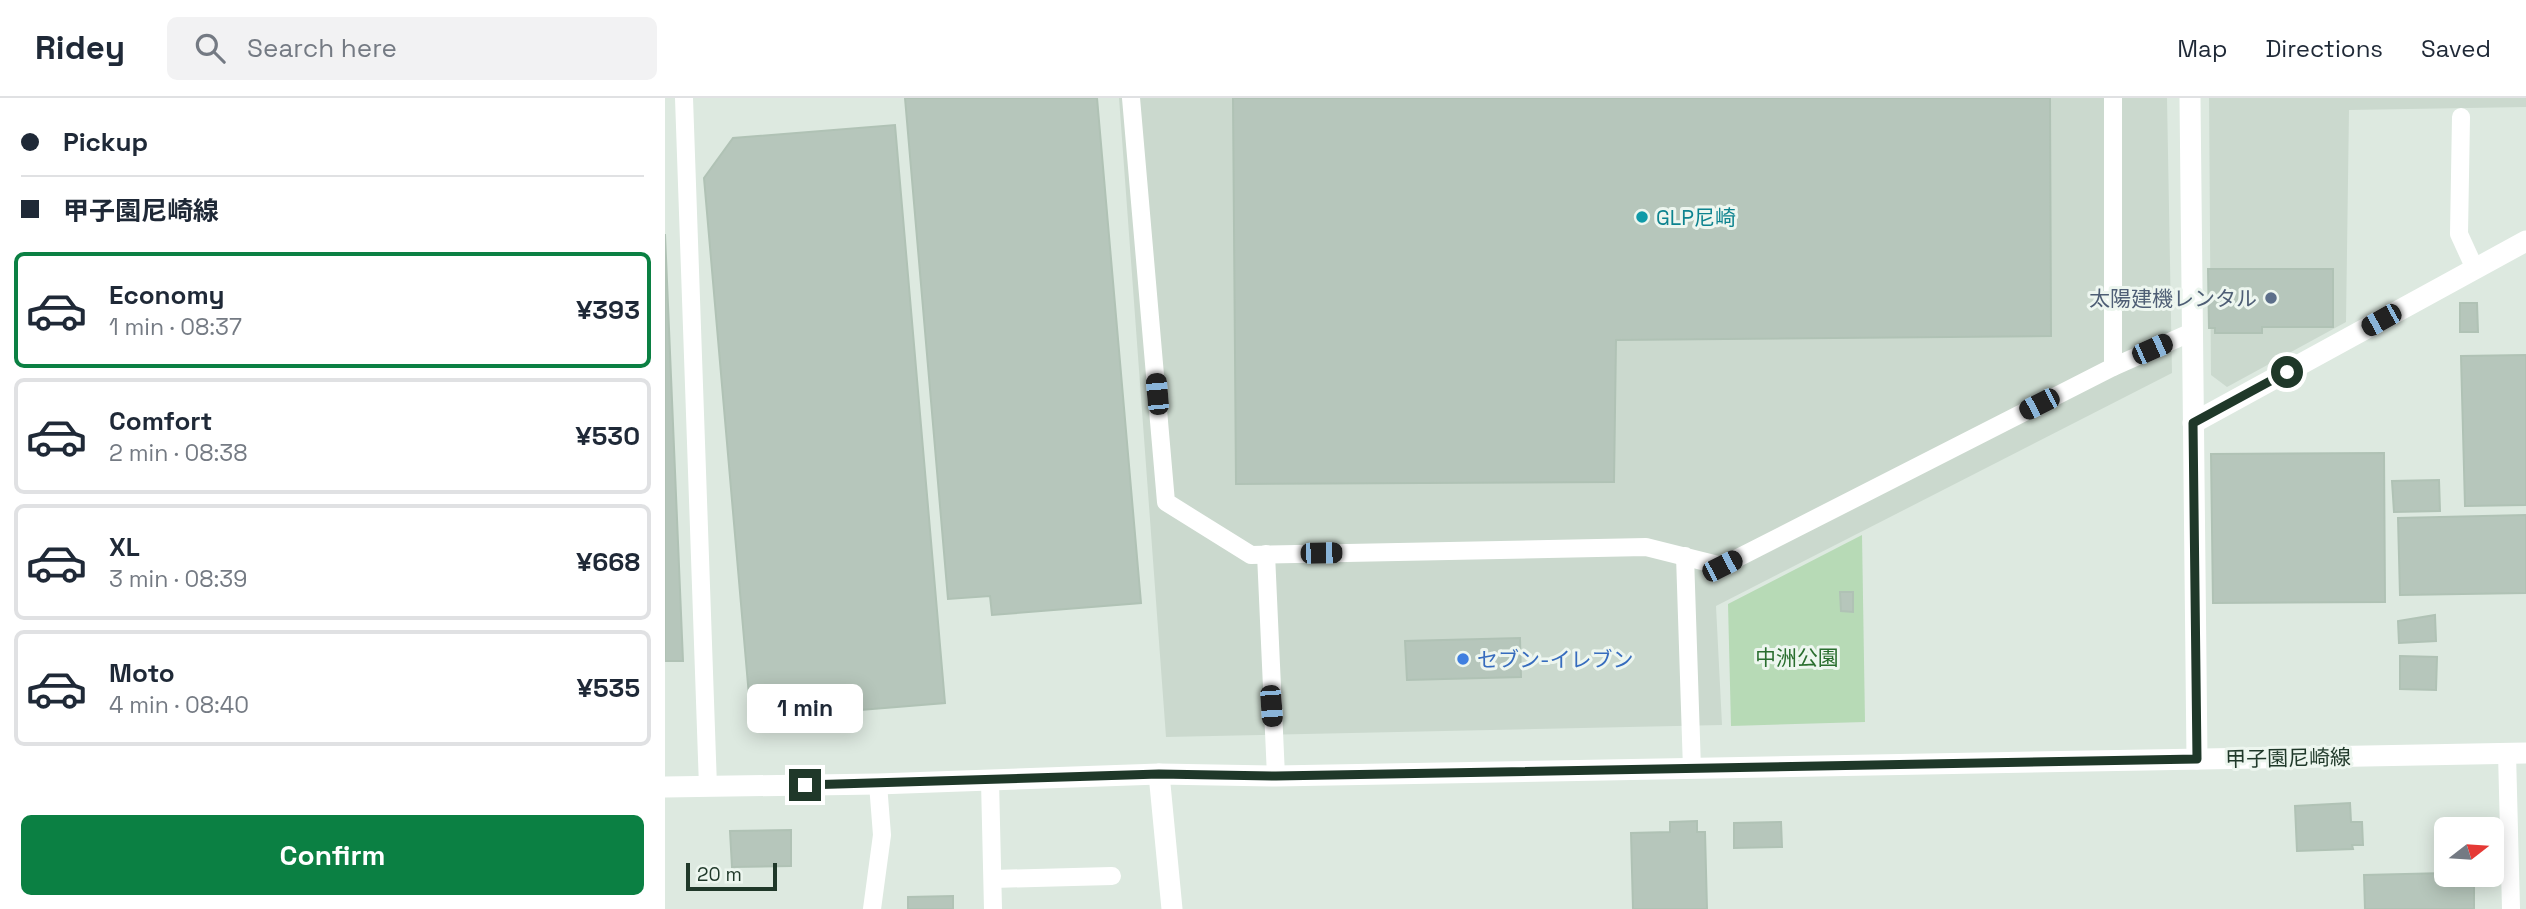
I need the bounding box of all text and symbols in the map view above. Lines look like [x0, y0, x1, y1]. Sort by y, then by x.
search box [167, 17, 657, 80]
text: Ridey [35, 27, 125, 69]
icon: search [191, 29, 229, 67]
text: Search here [247, 31, 397, 65]
text: Map [2177, 33, 2227, 64]
text: Directions [2265, 33, 2383, 64]
text: Saved [2421, 33, 2491, 64]
text: Pickup [63, 125, 148, 159]
text: 甲子園尼崎線 [63, 194, 219, 228]
place label: GLP尼崎 [1656, 204, 1736, 231]
marker: GLP尼崎 [1634, 209, 1650, 225]
text: Economy [109, 278, 225, 312]
icon: car [25, 279, 88, 342]
place label: 太陽建機レンタル [2089, 285, 2257, 312]
marker: 太陽建機レンタル [2263, 290, 2279, 306]
text: ¥393 [576, 293, 640, 327]
car [2358, 301, 2405, 339]
text: 1 min · 08:37 [109, 312, 242, 342]
car [2129, 331, 2176, 367]
route start [2271, 356, 2303, 388]
car [1145, 372, 1170, 416]
car [2016, 385, 2063, 423]
text: Comfort [109, 404, 212, 438]
icon: car [25, 405, 88, 468]
text: ¥530 [576, 419, 640, 453]
text: 2 min · 08:38 [109, 438, 248, 468]
text: XL [109, 530, 140, 564]
icon: car [25, 531, 88, 594]
car [1300, 542, 1343, 564]
text: ¥668 [576, 545, 640, 579]
car [1699, 547, 1746, 585]
text: 3 min · 08:39 [109, 564, 247, 594]
park label: 中洲公園 [1755, 644, 1839, 671]
place label: セブン-イレブン [1477, 646, 1634, 673]
marker: セブン-イレブン [1455, 651, 1471, 667]
text: Moto [109, 656, 175, 690]
icon: car [25, 657, 88, 720]
text: ¥535 [577, 671, 640, 705]
callout: 1 min [747, 684, 863, 732]
car [1260, 684, 1283, 728]
text: 4 min · 08:40 [109, 690, 249, 720]
text: 1 min [777, 693, 833, 723]
street label: 甲子園尼崎線 [2225, 743, 2351, 773]
route end [789, 769, 821, 801]
button: Confirm [21, 815, 644, 895]
north arrow [2434, 817, 2504, 887]
map controls [2434, 817, 2504, 887]
scale bar [686, 860, 777, 892]
text: 20 m [697, 862, 742, 887]

